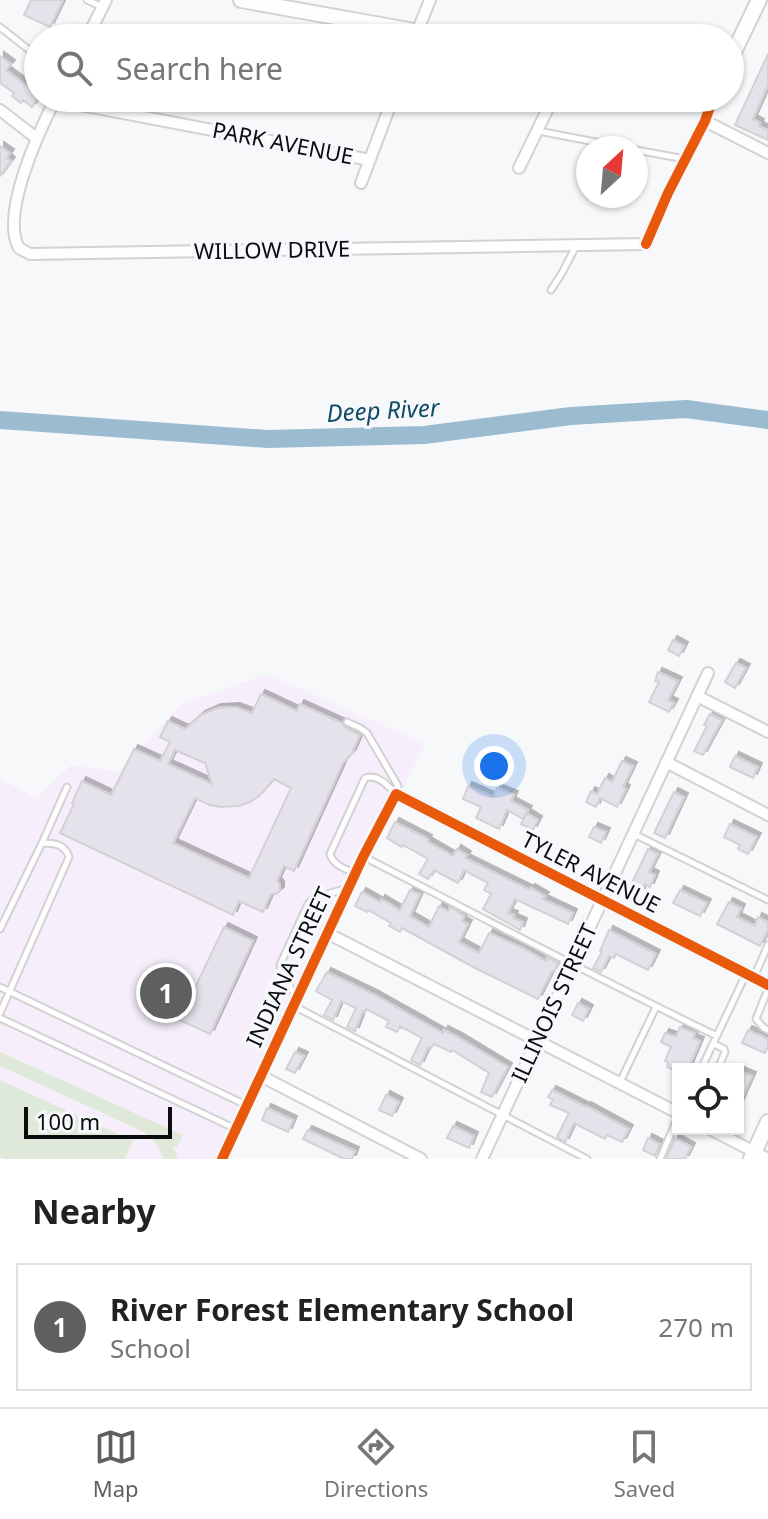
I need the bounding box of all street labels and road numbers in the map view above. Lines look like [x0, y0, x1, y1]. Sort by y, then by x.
street label: PARK AVENUE [210, 114, 356, 170]
street label: WILLOW DRIVE [194, 233, 350, 265]
street label: TYLER AVENUE [517, 823, 666, 919]
street label: INDIANA STREET [238, 882, 338, 1051]
street label: ILLINOIS STREET [503, 918, 603, 1087]

